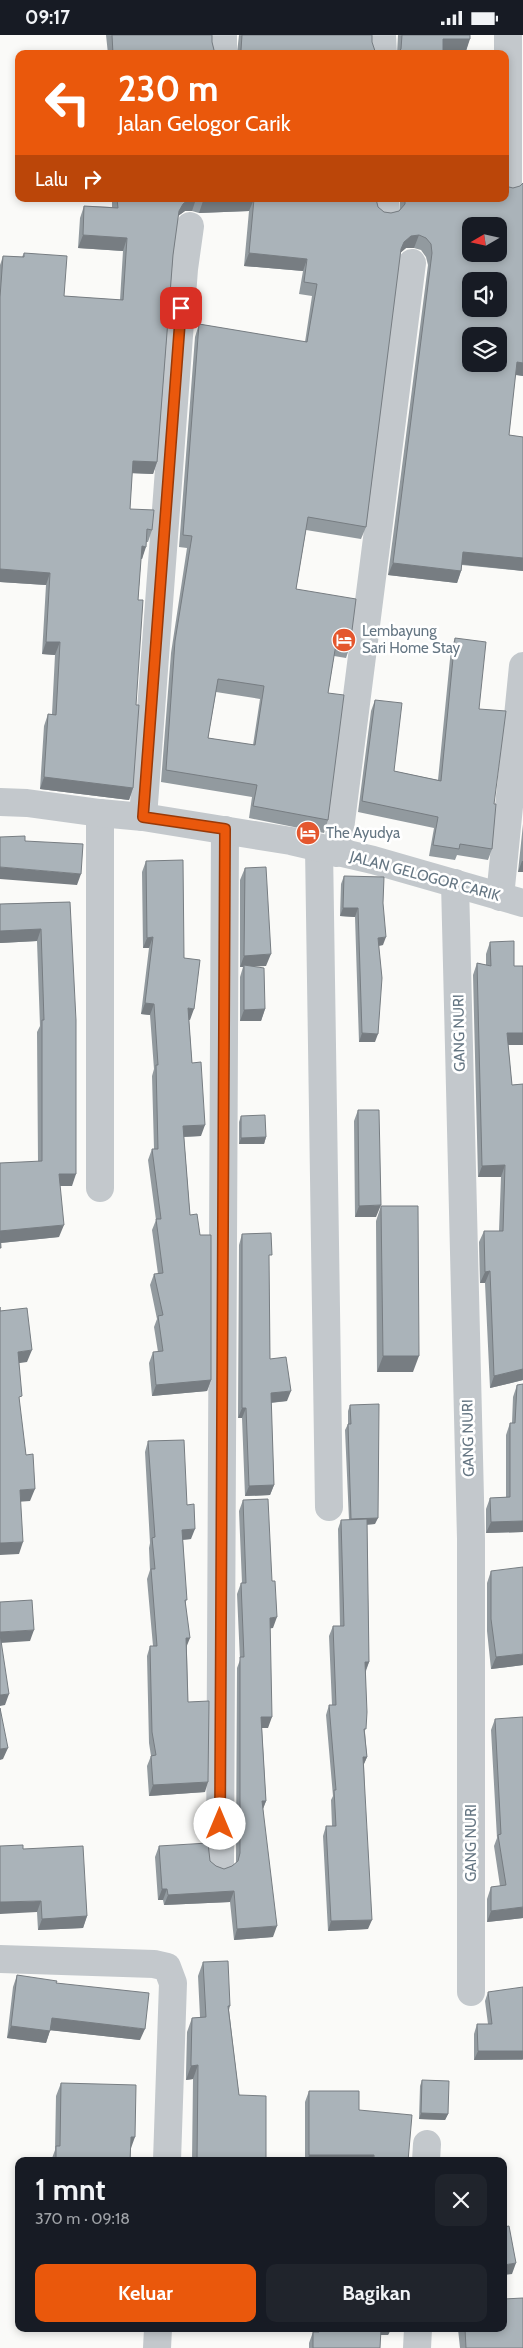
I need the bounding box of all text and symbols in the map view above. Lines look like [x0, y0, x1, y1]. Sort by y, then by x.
text: 09:17 [25, 6, 70, 29]
text: 230 m [118, 67, 218, 110]
icon: left [35, 70, 100, 135]
text: Jalan Gelogor Carik [118, 110, 291, 137]
icon: right [78, 165, 106, 193]
text: Lalu [35, 168, 68, 191]
north arrow [462, 217, 508, 263]
map controls [462, 217, 507, 372]
button: sound [462, 272, 507, 317]
pin [160, 287, 202, 329]
icon: arrive [167, 294, 195, 322]
button: layers [462, 327, 507, 372]
place label: Lembayung Sari Home Stay [362, 622, 461, 657]
hotel icon: Lembayung Sari Home Stay [331, 627, 357, 653]
hotel icon: The Ayudya [295, 820, 321, 846]
place label: The Ayudya [326, 824, 401, 842]
street label: JALAN GELOGOR CARIK [347, 847, 503, 905]
street label: GANG NURI [449, 994, 469, 1072]
street label: GANG NURI [458, 1399, 478, 1477]
position arrow [193, 1797, 245, 1849]
street label: GANG NURI [462, 1804, 480, 1882]
text: 1 mnt [35, 2171, 106, 2208]
button: close [435, 2174, 487, 2226]
text: 370 m · 09:18 [35, 2209, 130, 2228]
button: Keluar [35, 2264, 256, 2322]
button: Bagikan [266, 2264, 487, 2322]

